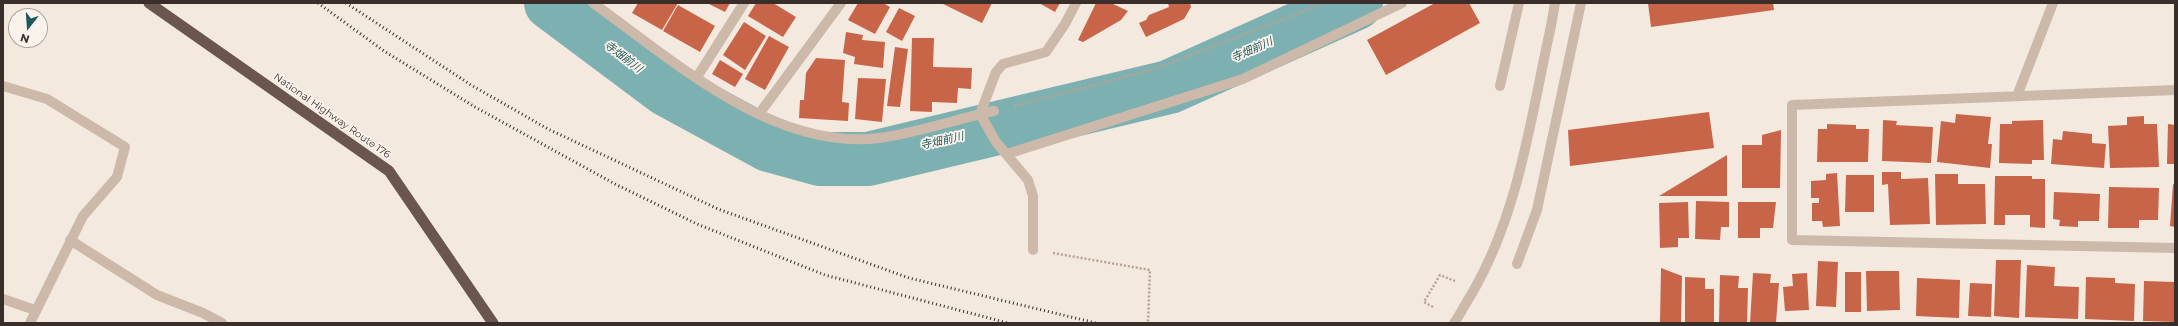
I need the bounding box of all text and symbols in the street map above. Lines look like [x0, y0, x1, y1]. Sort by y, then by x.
north arrow [8, 8, 48, 48]
text: N [18, 31, 31, 47]
water label: 寺畑前川 [1229, 35, 1275, 65]
water label: 寺畑前川 [601, 38, 645, 76]
street label: National Highway Route 176 [271, 71, 393, 161]
water label: 寺畑前川 [919, 130, 965, 152]

